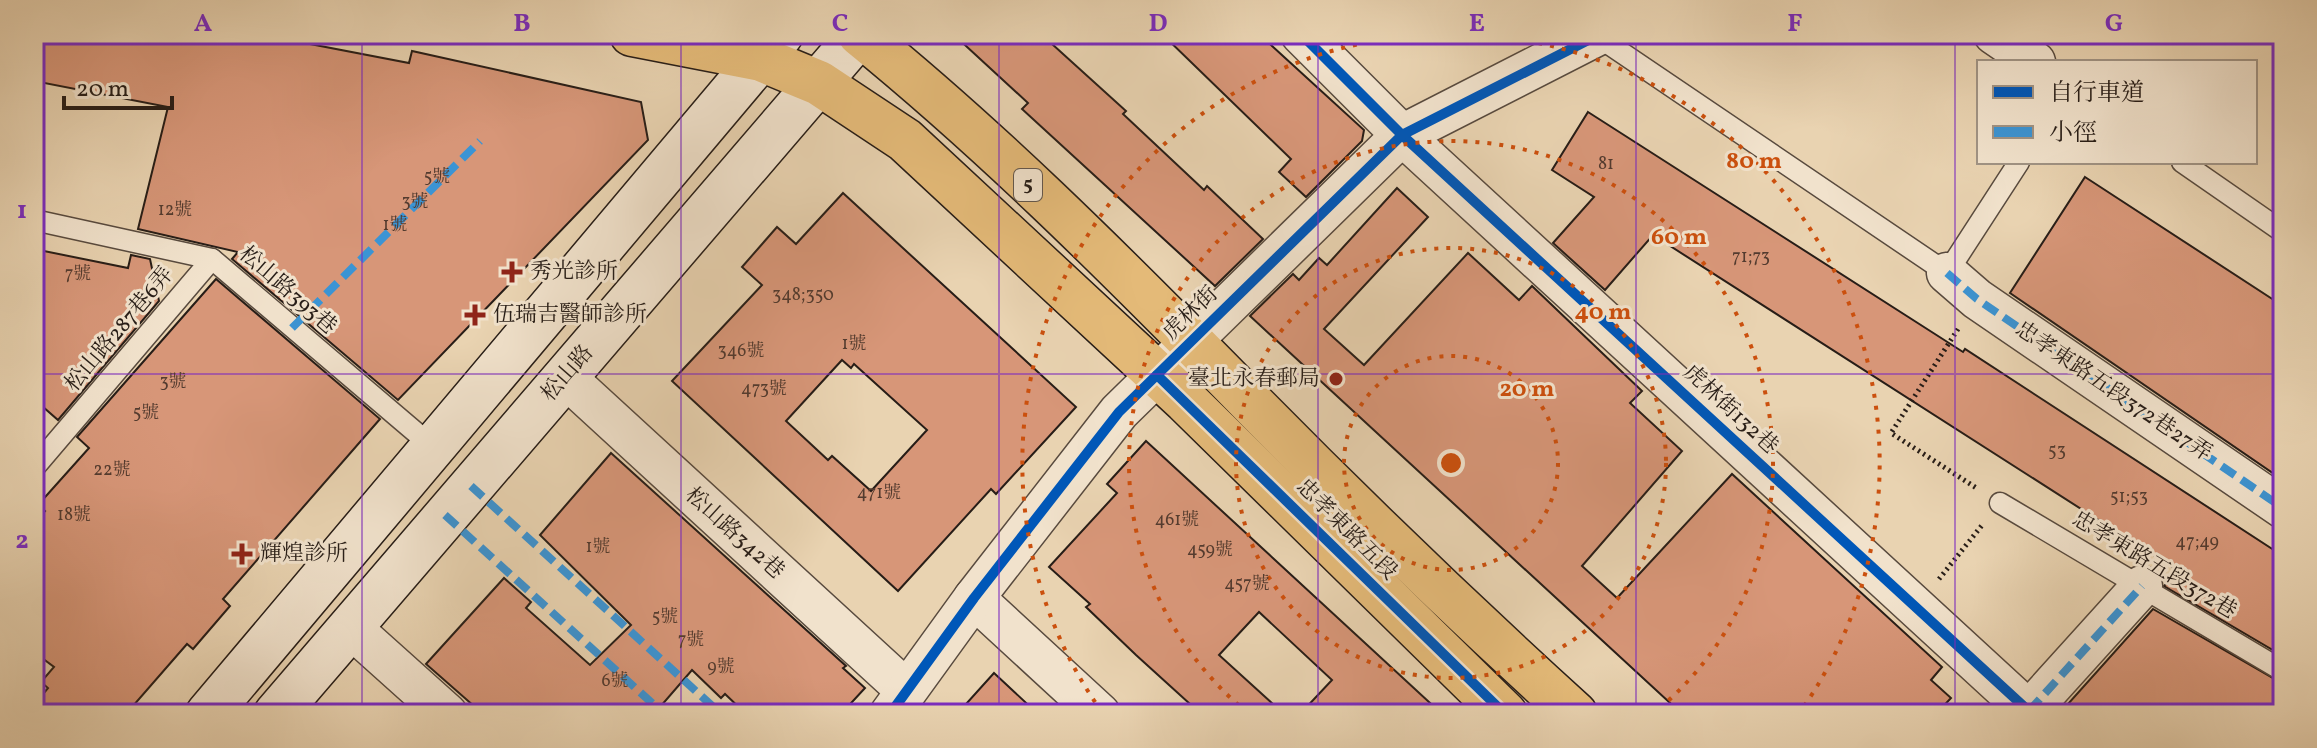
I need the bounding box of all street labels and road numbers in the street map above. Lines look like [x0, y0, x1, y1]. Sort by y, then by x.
road number: 5 [1014, 169, 1042, 201]
street label: 松山路393巷 [231, 240, 343, 342]
street label: 松山路287巷6弄 [58, 261, 182, 399]
street label: 虎林街 [1156, 280, 1226, 348]
street label: 忠孝東路五段372巷27弄 [2008, 314, 2218, 470]
street label: 松山路 [535, 339, 601, 409]
street label: 虎林街132巷 [1676, 358, 1784, 462]
street label: 忠孝東路五段 [1288, 472, 1404, 588]
street label: 松山路342巷 [677, 481, 791, 587]
street label: 忠孝東路五段372巷 [2066, 504, 2242, 628]

